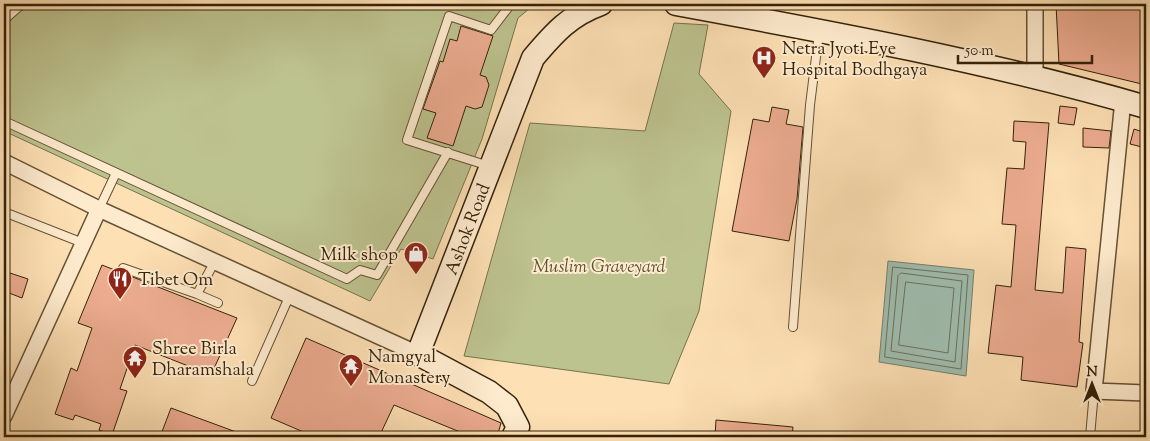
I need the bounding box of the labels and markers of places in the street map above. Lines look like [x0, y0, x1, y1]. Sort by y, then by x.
place label: Netra Jyoti Eye Hospital Bodhgaya [782, 37, 927, 84]
hospital icon: Netra Jyoti Eye Hospital Bodhgaya [751, 45, 777, 79]
shop icon: Milk shop [403, 241, 429, 275]
place label: Milk shop [320, 243, 398, 269]
restaurant icon: Tibet Om [107, 266, 133, 300]
place label: Tibet Om [138, 268, 213, 294]
place label: Shree Birla Dharamshala [152, 337, 254, 384]
temple icon: Shree Birla Dharamshala [122, 345, 148, 379]
place label: Namgyal Monastery [368, 345, 450, 392]
temple icon: Namgyal Monastery [338, 353, 364, 387]

